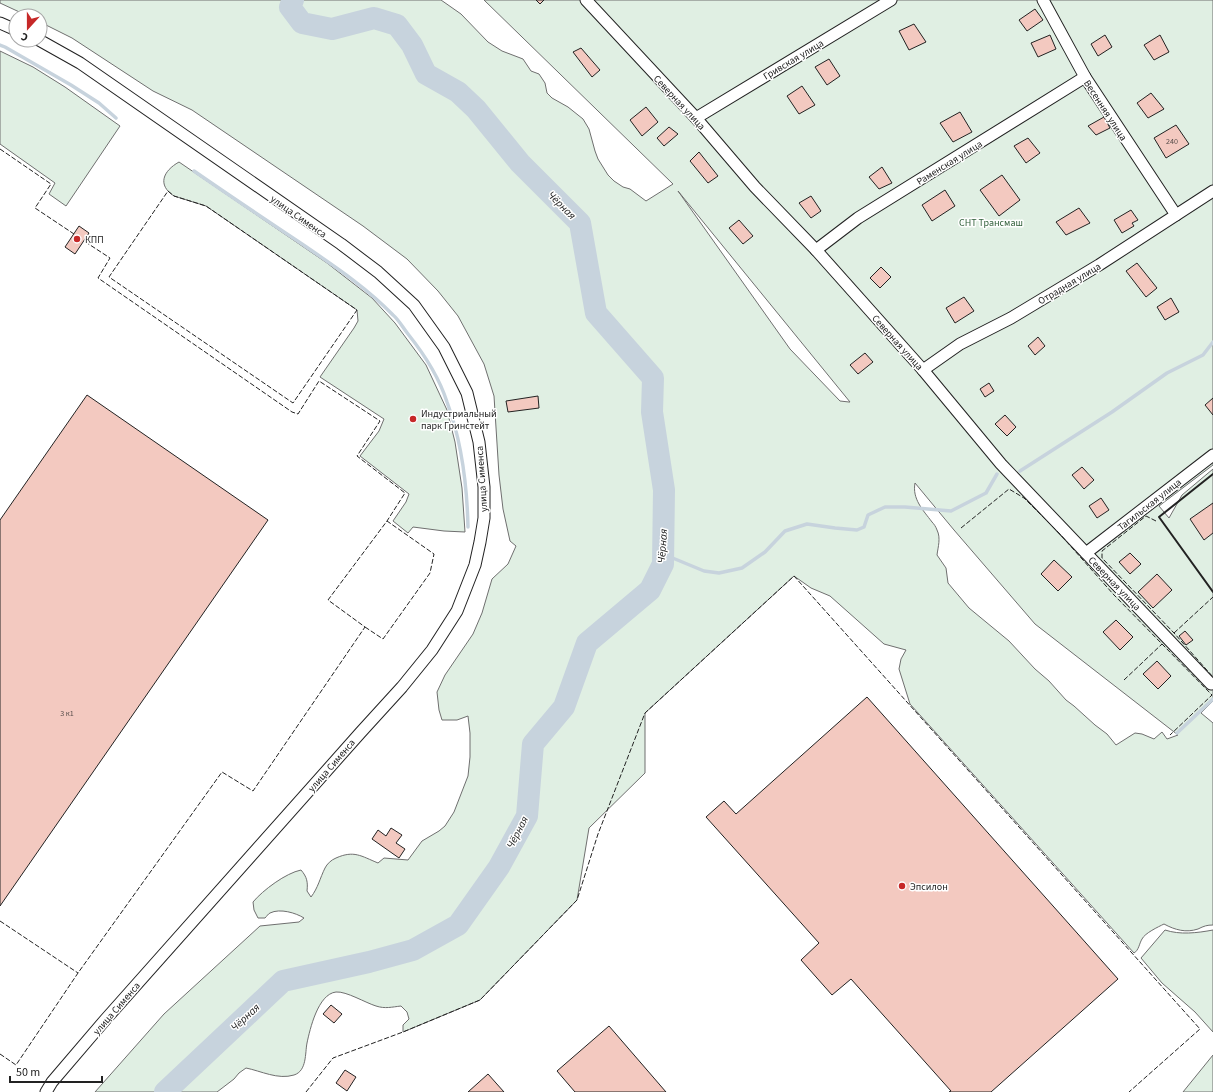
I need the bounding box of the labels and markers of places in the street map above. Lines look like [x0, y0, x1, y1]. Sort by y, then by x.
place label: КПП [85, 233, 104, 247]
marker: КПП [72, 234, 82, 244]
place label: Индустриальный парк Гринстейт [421, 407, 497, 433]
marker: Индустриальный парк Гринстейт [408, 414, 418, 424]
place label: Эпсилон [910, 880, 948, 894]
marker: Эпсилон [897, 881, 907, 891]

